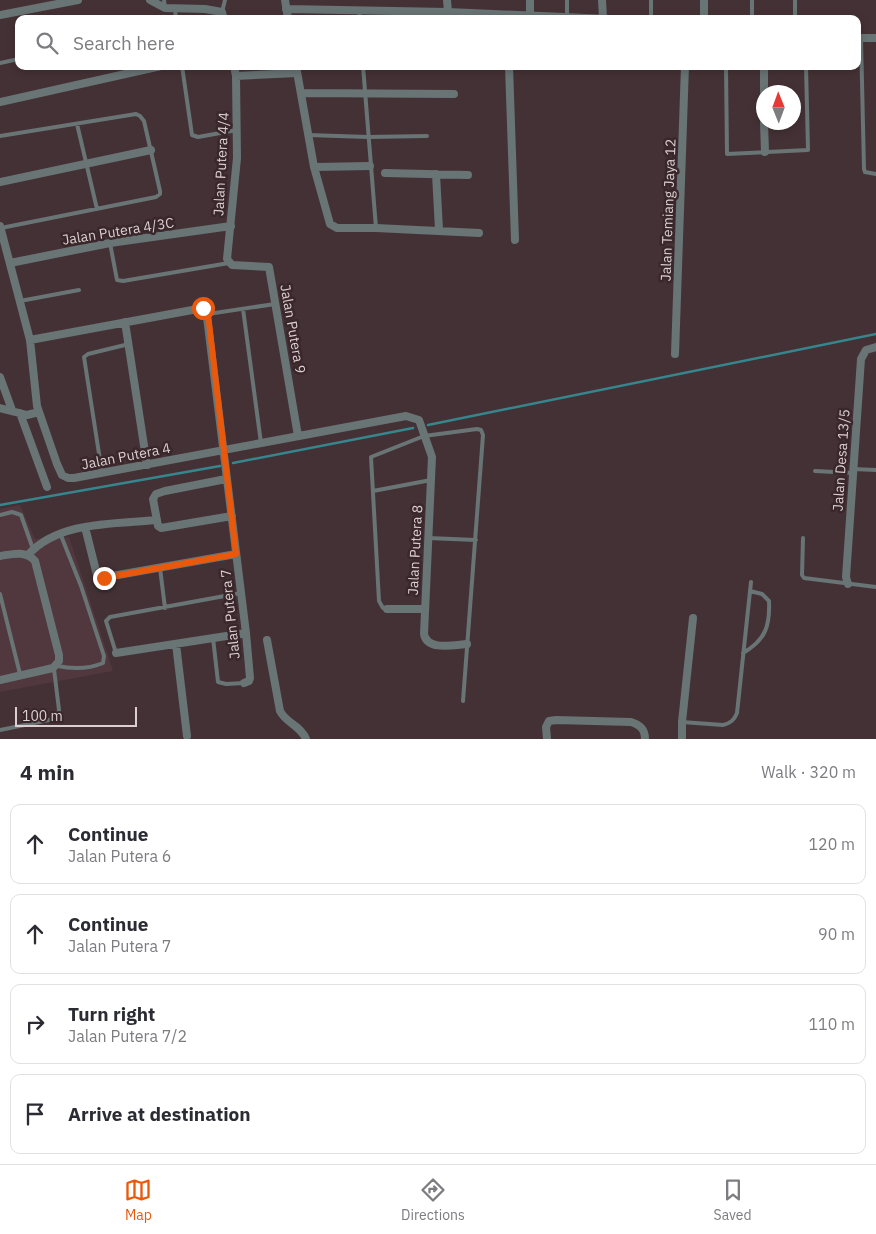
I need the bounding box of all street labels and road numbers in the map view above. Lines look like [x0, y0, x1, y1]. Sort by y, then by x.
street label: Jalan Putera 4/4 [209, 112, 233, 216]
street label: Jalan Temiang Jaya 12 [657, 138, 679, 282]
street label: Jalan Putera 4/3C [61, 213, 175, 249]
street label: Jalan Putera 9 [276, 283, 310, 375]
street label: Jalan Desa 13/5 [828, 408, 854, 512]
street label: Jalan Putera 4 [80, 439, 172, 473]
street label: Jalan Putera 8 [404, 504, 426, 596]
street label: Jalan Putera 7 [216, 568, 244, 660]

